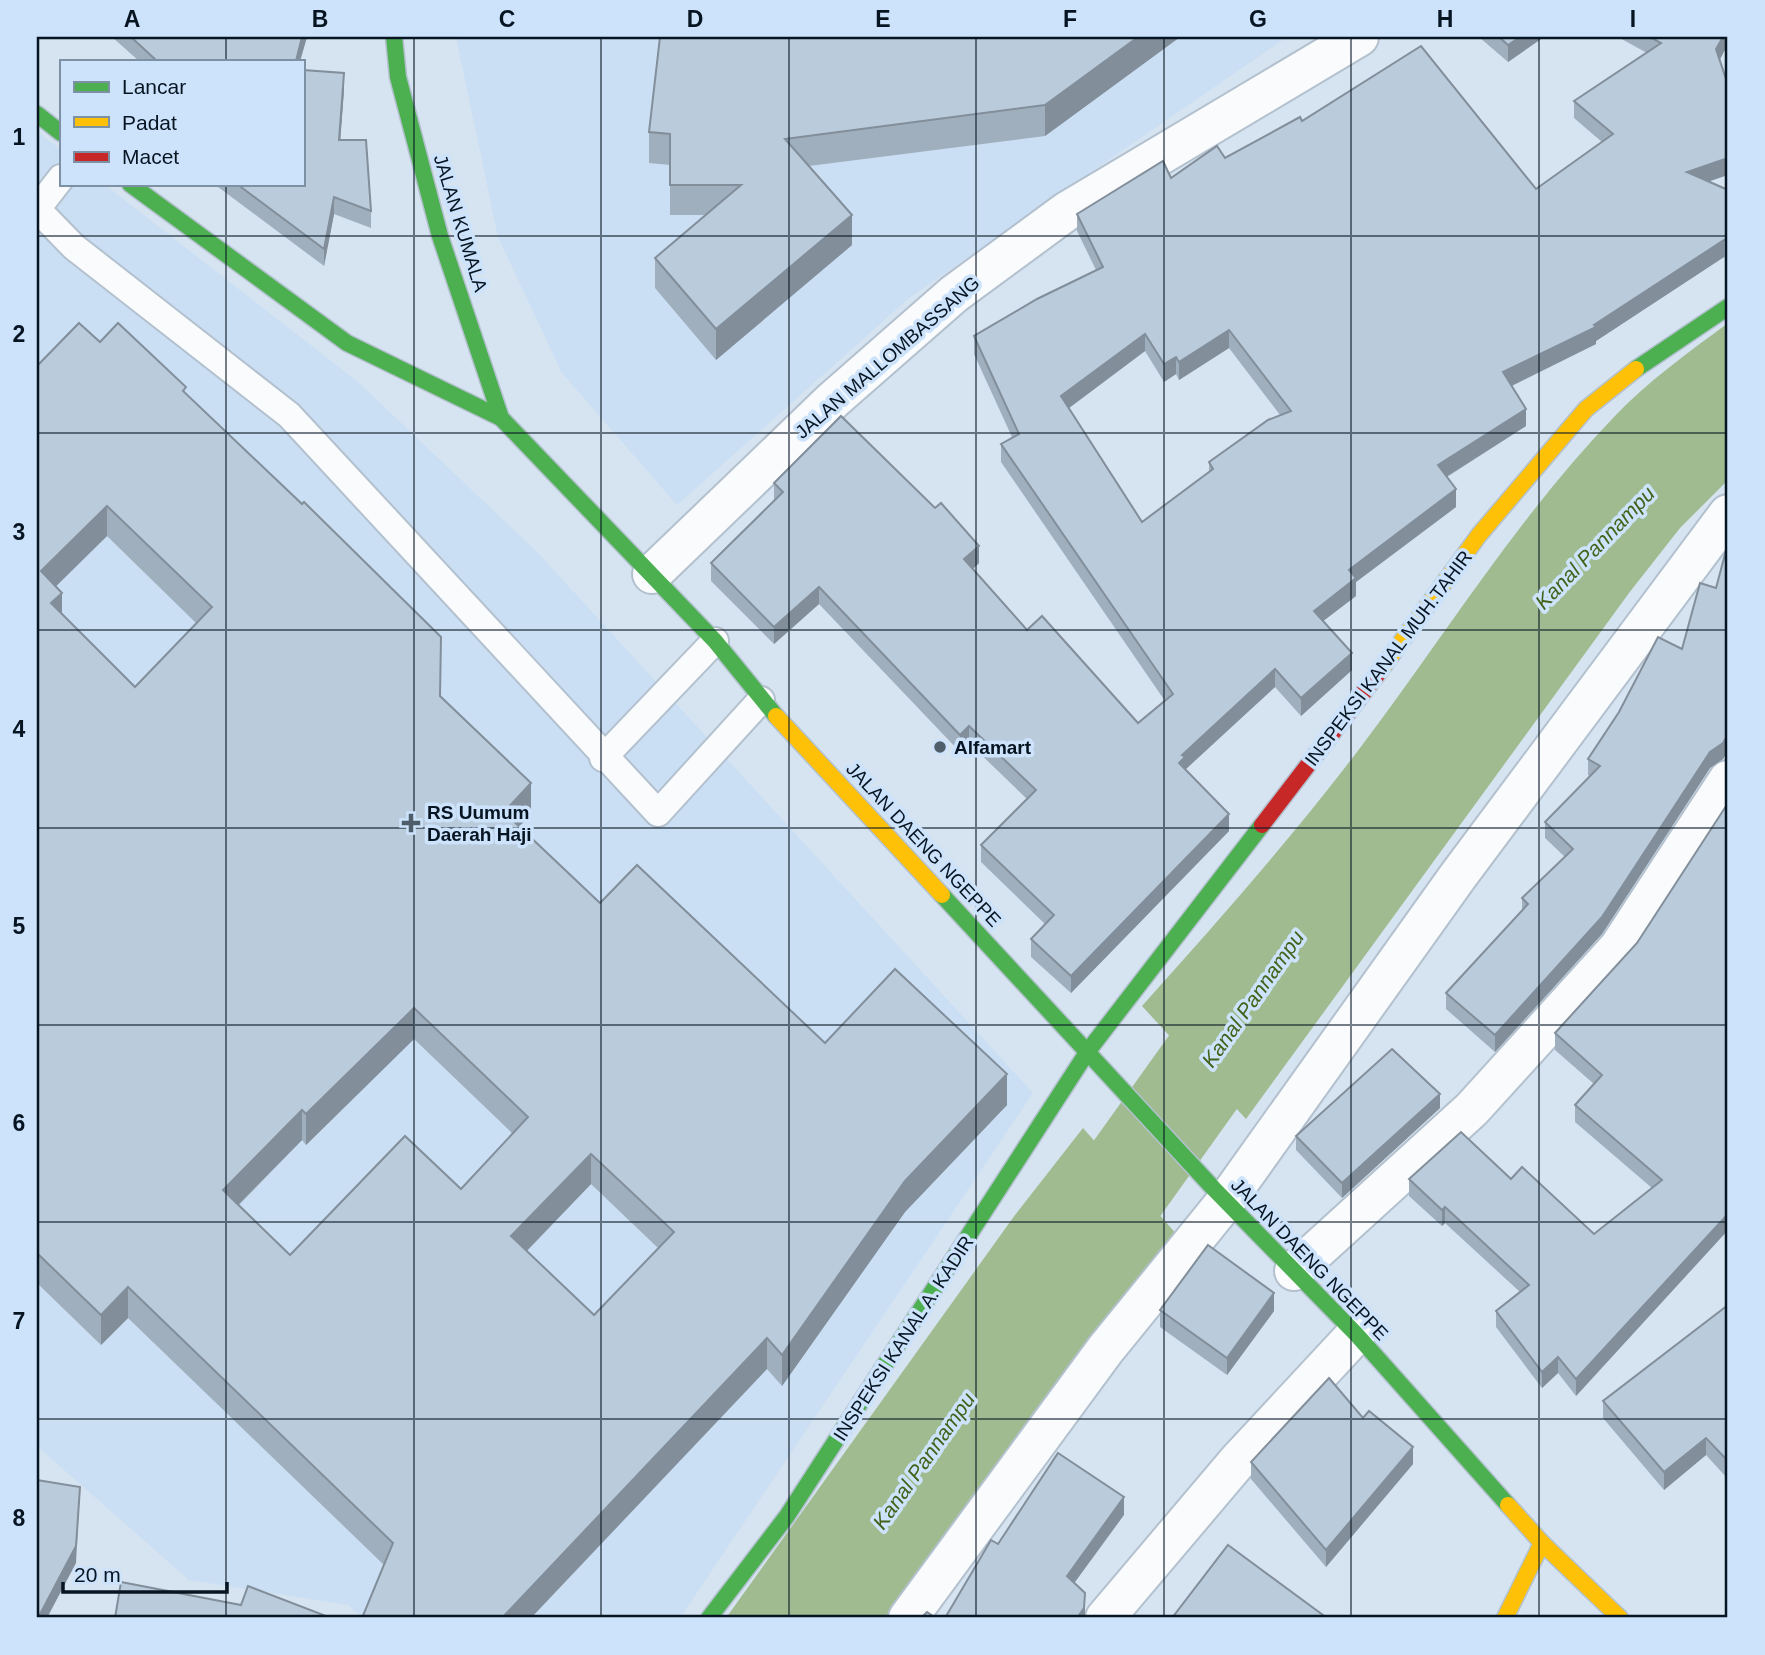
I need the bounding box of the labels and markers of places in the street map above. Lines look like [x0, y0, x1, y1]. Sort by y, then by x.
place label: Alfamart [954, 737, 1032, 758]
marker: Alfamart [932, 739, 948, 755]
place label: RS Uumum Daerah Haji [427, 802, 532, 845]
marker: RS Uumum Daerah Haji [401, 813, 421, 833]

